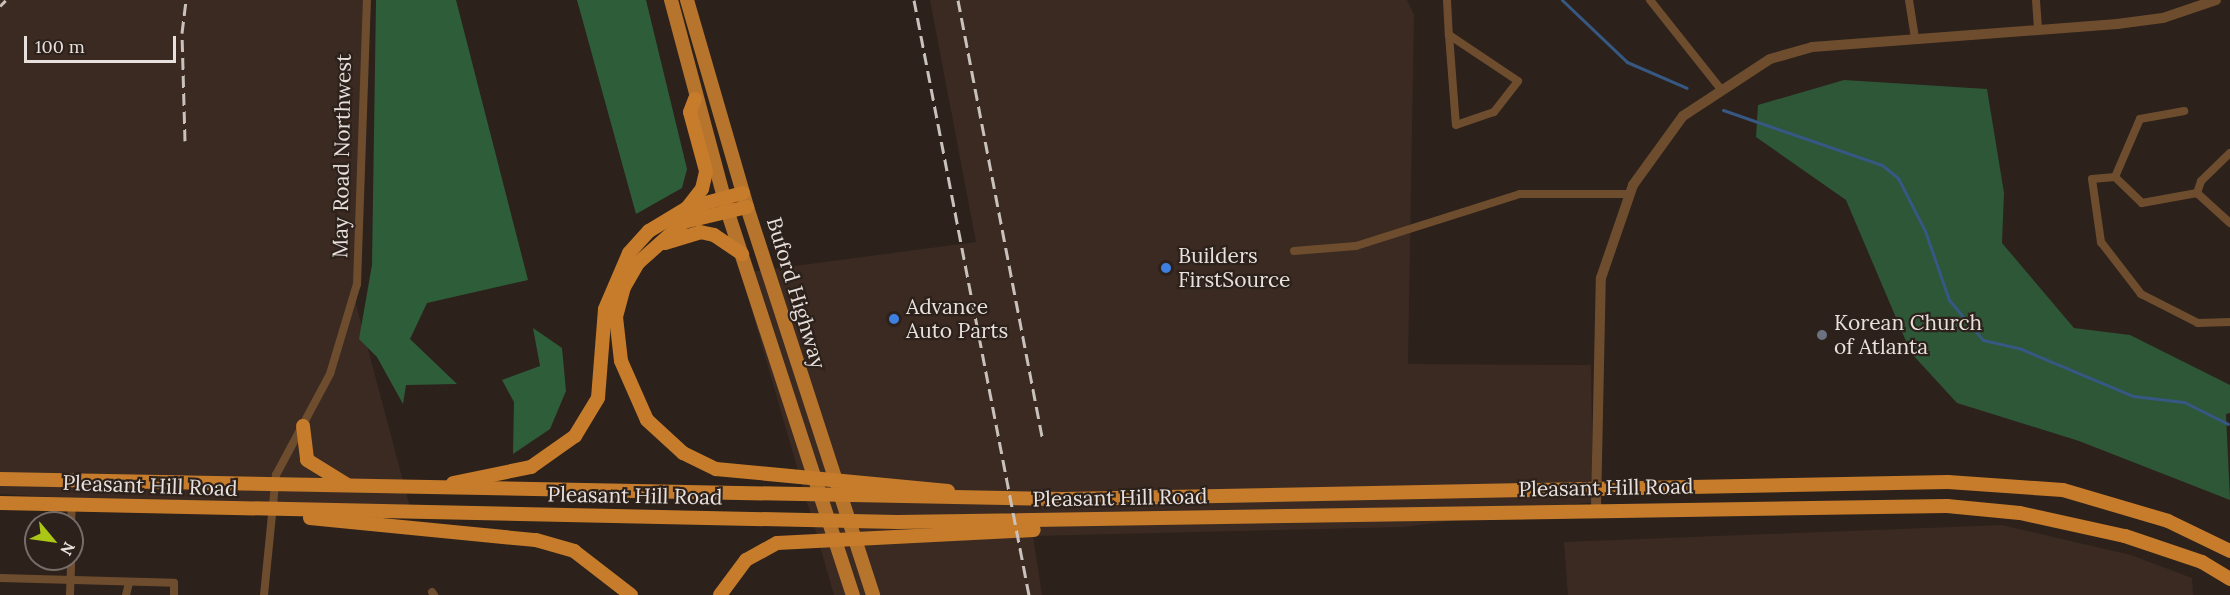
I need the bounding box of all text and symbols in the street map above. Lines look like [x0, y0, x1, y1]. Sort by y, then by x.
scale bar [27, 24, 178, 62]
text: 100 m [35, 35, 85, 58]
street label: May Road Northwest [328, 54, 356, 258]
street label: Buford Highway [761, 214, 831, 372]
place label: Builders FirstSource [1178, 243, 1290, 293]
marker: Builders FirstSource [1159, 261, 1173, 275]
place label: Advance Auto Parts [906, 294, 1008, 344]
place label: Korean Church of Atlanta [1834, 310, 1982, 360]
marker: Advance Auto Parts [887, 312, 901, 326]
marker: Korean Church of Atlanta [1815, 328, 1829, 342]
street label: Pleasant Hill Road [62, 470, 238, 502]
street label: Pleasant Hill Road [1518, 474, 1694, 502]
street label: Pleasant Hill Road [547, 482, 723, 510]
street label: Pleasant Hill Road [1032, 484, 1208, 512]
north arrow [24, 511, 84, 571]
text: N [56, 538, 80, 559]

